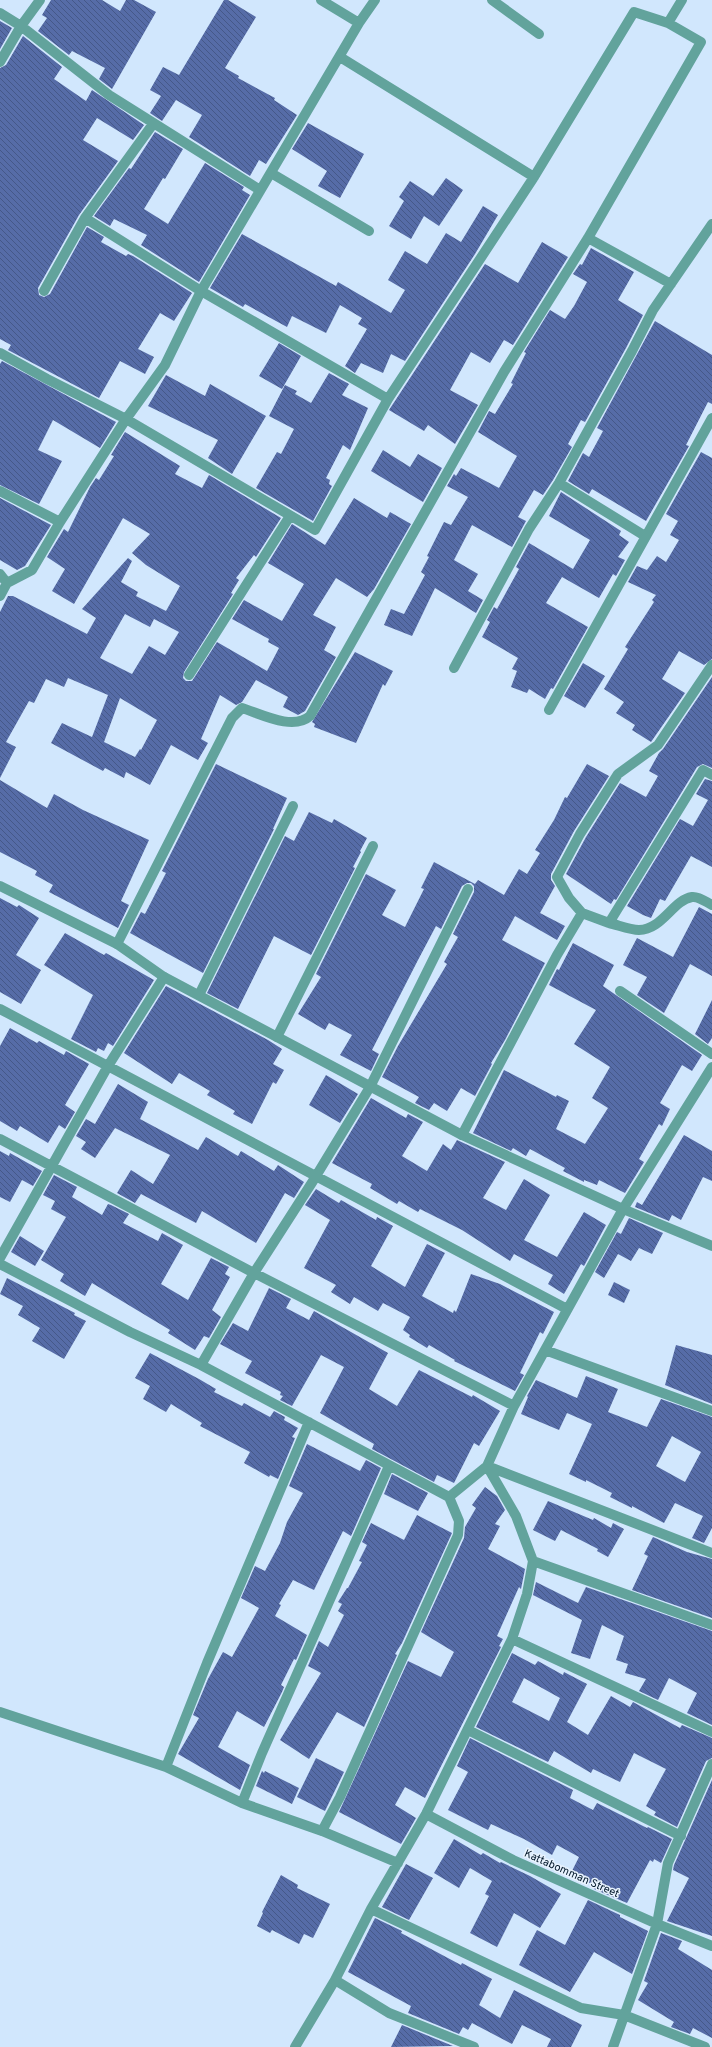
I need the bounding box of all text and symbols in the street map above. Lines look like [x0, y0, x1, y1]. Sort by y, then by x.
street label: Kattabomman Street [522, 1847, 621, 1901]

